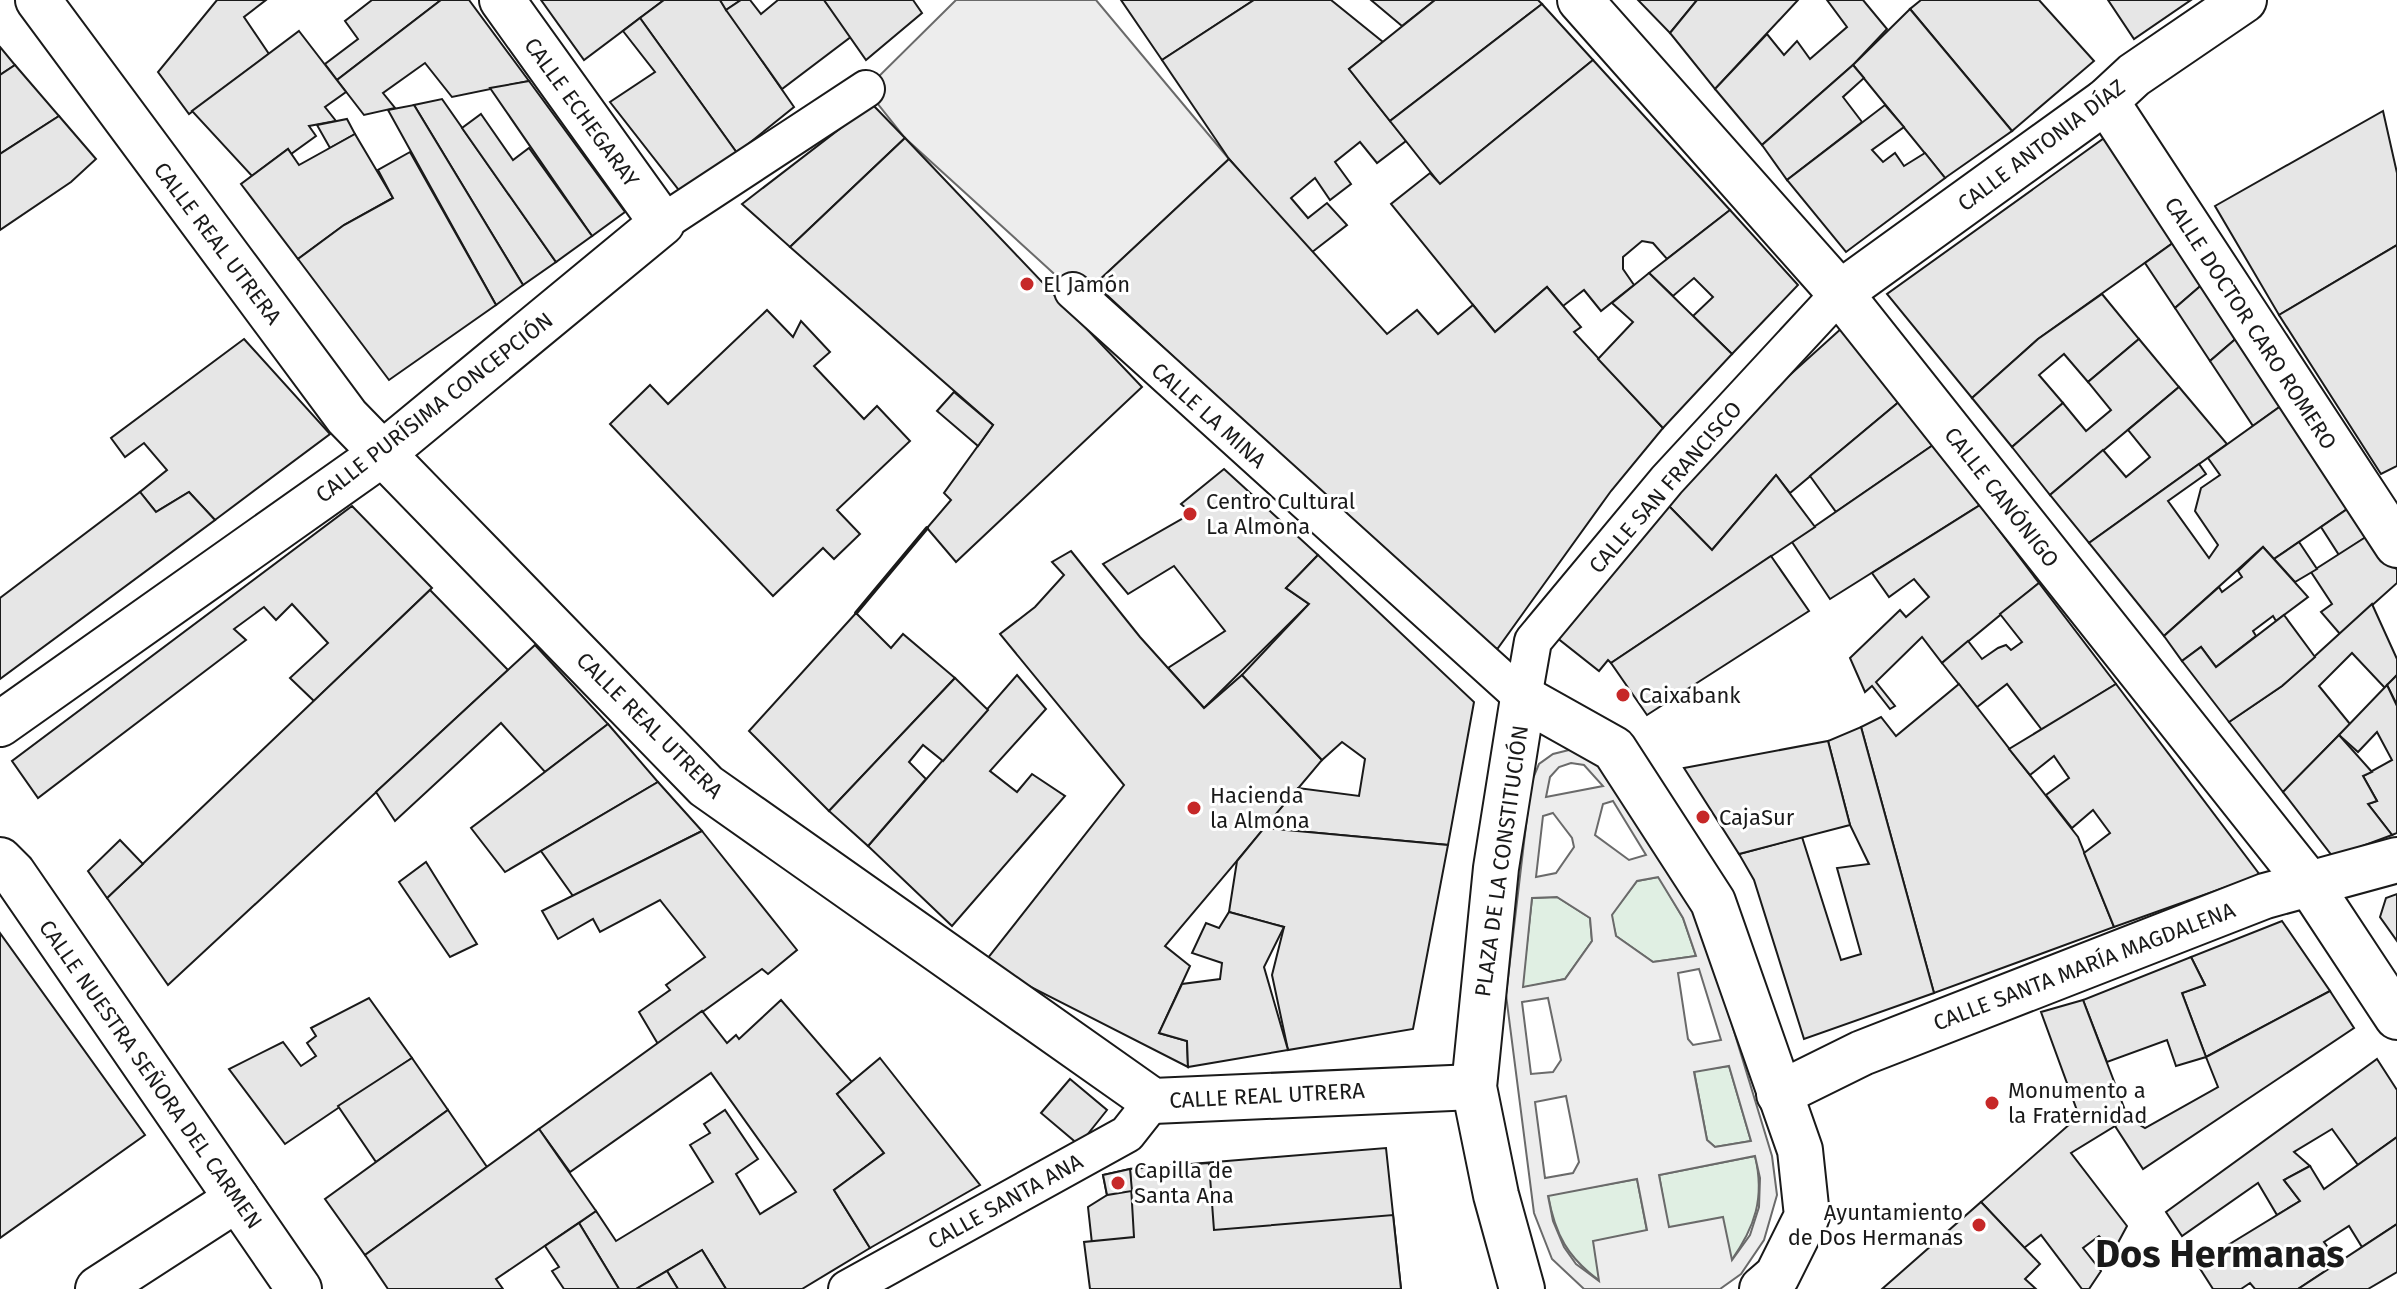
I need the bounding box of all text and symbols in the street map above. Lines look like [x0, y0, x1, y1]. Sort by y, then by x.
street label: CALLE ECHEGARAY [518, 32, 645, 192]
street label: CALLE ANTONIA DÍAZ [1952, 74, 2130, 217]
street label: CALLE REAL UTRERA [148, 157, 288, 330]
street label: CALLE DOCTOR CARO ROMERO [2159, 192, 2342, 454]
place label: El Jamón [1043, 271, 1130, 298]
marker: El Jamón [1018, 275, 1036, 293]
street label: CALLE PURÍSIMA CONCEPCIÓN [310, 306, 558, 508]
street label: CALLE LA MINA [1146, 357, 1272, 474]
street label: CALLE SAN FRANCISCO [1583, 396, 1748, 579]
street label: CALLE CANÓNIGO [1939, 422, 2065, 573]
place label: Centro Cultural La Almona [1206, 488, 1355, 540]
marker: Centro Cultural La Almona [1181, 505, 1199, 523]
street label: CALLE REAL UTRERA [571, 647, 729, 804]
place label: Caixabank [1639, 682, 1741, 709]
marker: Caixabank [1614, 686, 1632, 704]
street label: PLAZA DE LA CONSTITUCIÓN [1469, 724, 1534, 999]
place label: Hacienda la Almona [1210, 782, 1310, 834]
marker: Hacienda la Almona [1185, 799, 1203, 817]
place label: CajaSur [1719, 804, 1795, 831]
marker: CajaSur [1694, 808, 1712, 826]
street label: CALLE SANTA MARÍA MAGDALENA [1930, 896, 2239, 1037]
street label: CALLE NUESTRA SEÑORA DEL CARMEN [33, 915, 268, 1234]
street label: CALLE REAL UTRERA [1169, 1077, 1366, 1114]
place label: Monumento a la Fraternidad [2008, 1077, 2147, 1129]
marker: Monumento a la Fraternidad [1983, 1094, 2001, 1112]
street label: CALLE SANTA ANA [923, 1148, 1088, 1255]
place label: Capilla de Santa Ana [1134, 1157, 1234, 1209]
marker: Capilla de Santa Ana [1109, 1174, 1127, 1192]
place label: Ayuntamiento de Dos Hermanas [1788, 1199, 1963, 1251]
marker: Ayuntamiento de Dos Hermanas [1970, 1216, 1988, 1234]
district label: Dos Hermanas [2095, 1231, 2345, 1277]

